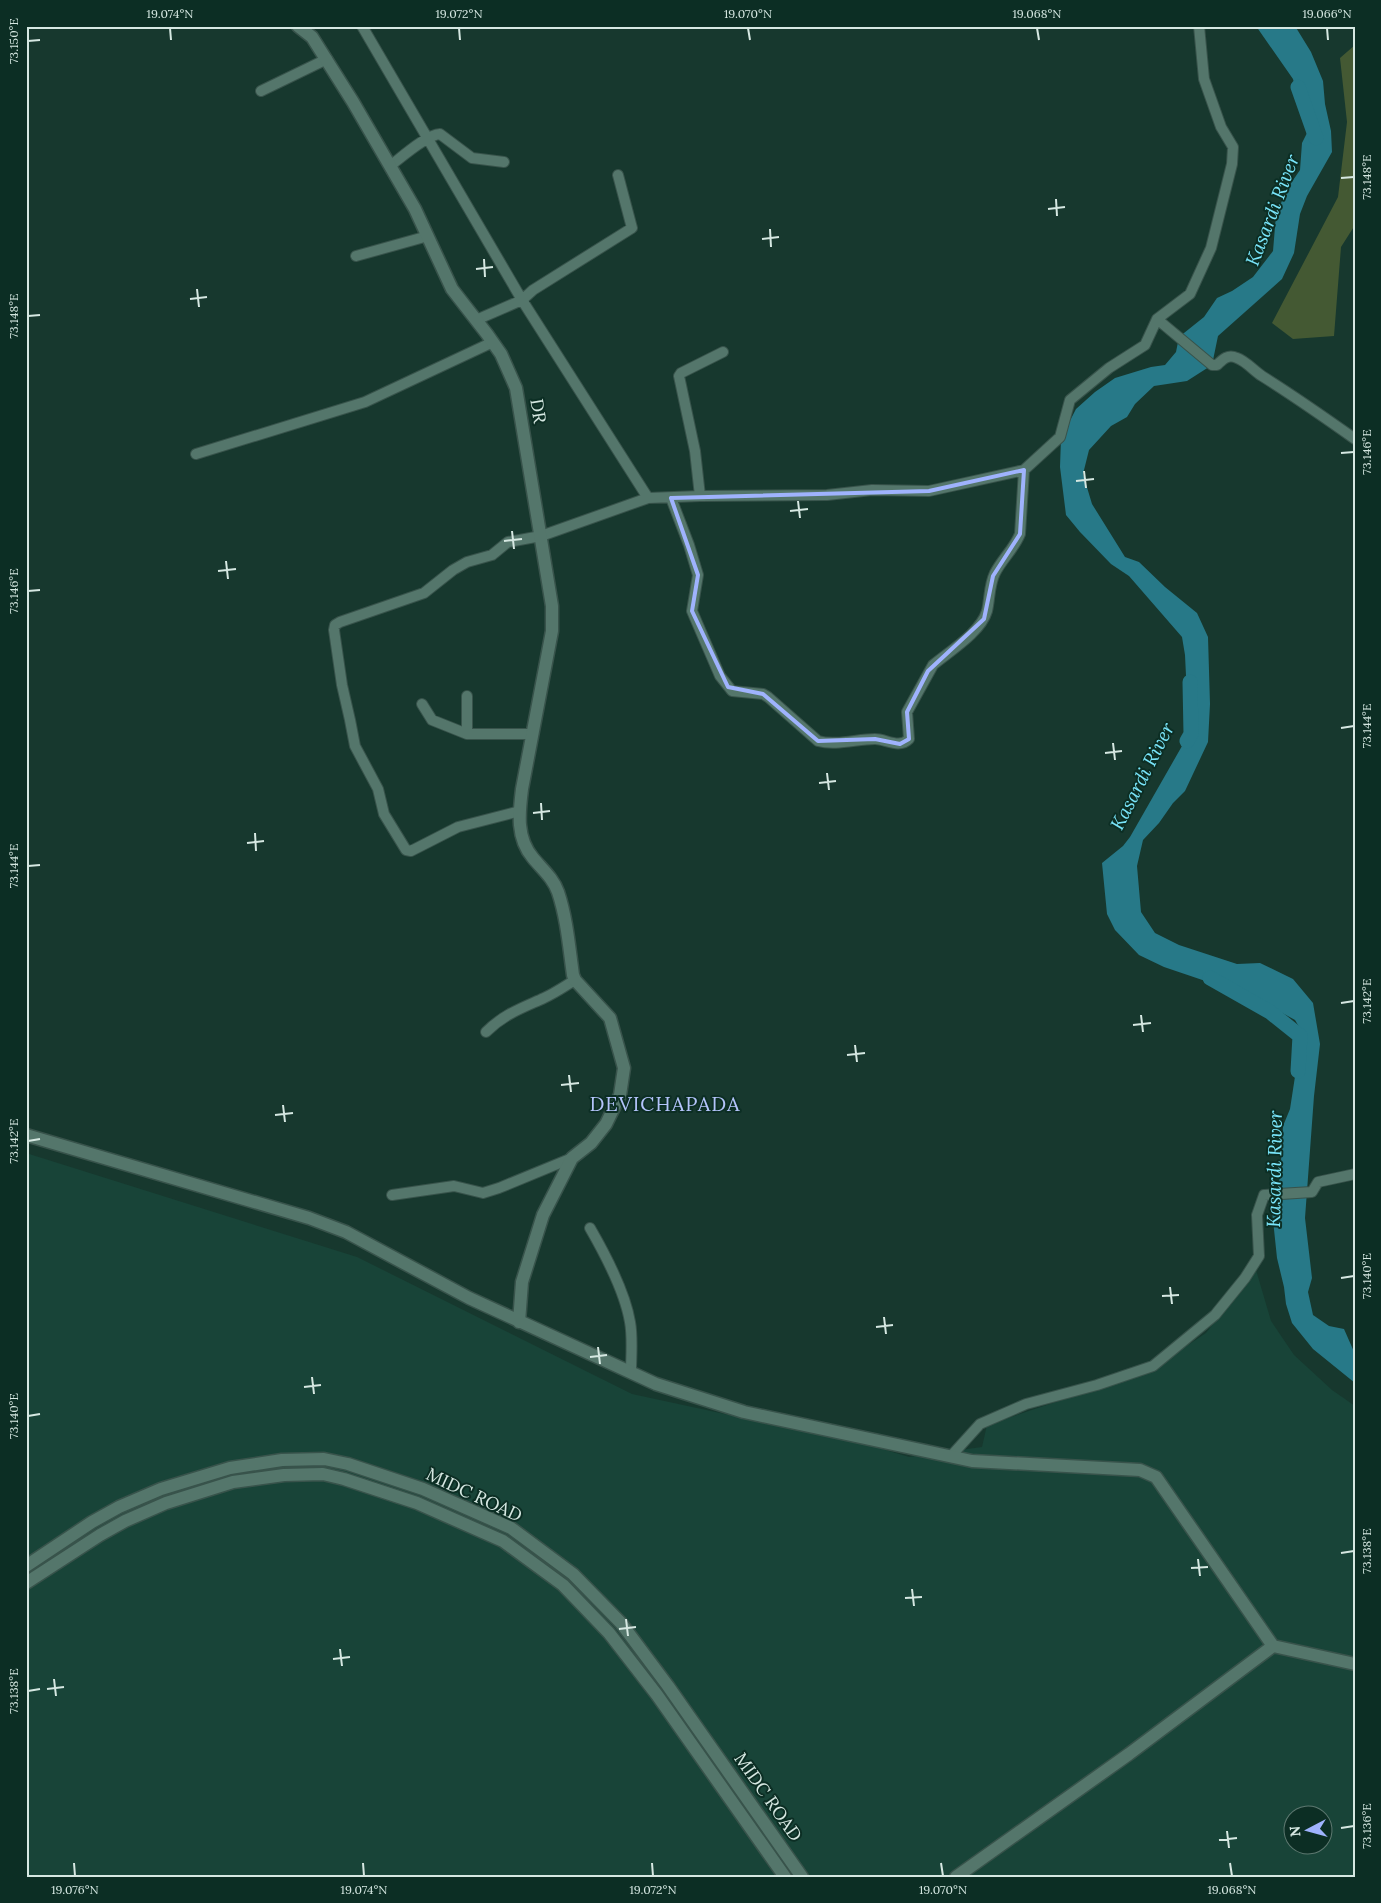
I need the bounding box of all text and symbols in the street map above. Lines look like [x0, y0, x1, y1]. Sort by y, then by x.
text: 19.074°N [147, 6, 193, 21]
text: 19.072°N [435, 6, 483, 21]
text: 19.070°N [724, 6, 772, 21]
text: 19.068°N [1012, 6, 1062, 21]
text: 19.066°N [1302, 6, 1352, 21]
text: 73.150°E [6, 18, 21, 64]
water label: Kasardi River [1240, 151, 1304, 269]
text: 73.148°E [1359, 154, 1374, 200]
text: 73.148°E [6, 293, 21, 339]
street label: DR [525, 397, 552, 426]
text: 73.146°E [1359, 429, 1374, 475]
text: 73.146°E [6, 568, 21, 614]
text: 73.144°E [1359, 704, 1374, 748]
water label: Kasardi River [1105, 718, 1179, 834]
text: 73.144°E [6, 844, 21, 888]
text: 73.142°E [1359, 979, 1374, 1023]
district label: DEVICHAPADA [590, 1091, 740, 1116]
water label: Kasardi River [1261, 1110, 1287, 1228]
text: 73.142°E [6, 1119, 21, 1163]
text: 73.140°E [1359, 1253, 1374, 1299]
text: 73.140°E [6, 1393, 21, 1439]
street label: MIDC ROAD [423, 1462, 526, 1527]
text: 73.138°E [1359, 1528, 1374, 1574]
text: 73.138°E [6, 1668, 21, 1714]
street label: MIDC ROAD [729, 1748, 807, 1846]
text: 73.136°E [1359, 1803, 1374, 1849]
north arrow [1284, 1806, 1334, 1856]
text: N [1286, 1825, 1305, 1838]
text: 19.076°N [51, 1882, 99, 1897]
text: 19.074°N [341, 1882, 387, 1897]
text: 19.072°N [629, 1882, 677, 1897]
text: 19.070°N [919, 1882, 967, 1897]
text: 19.068°N [1207, 1882, 1257, 1897]

